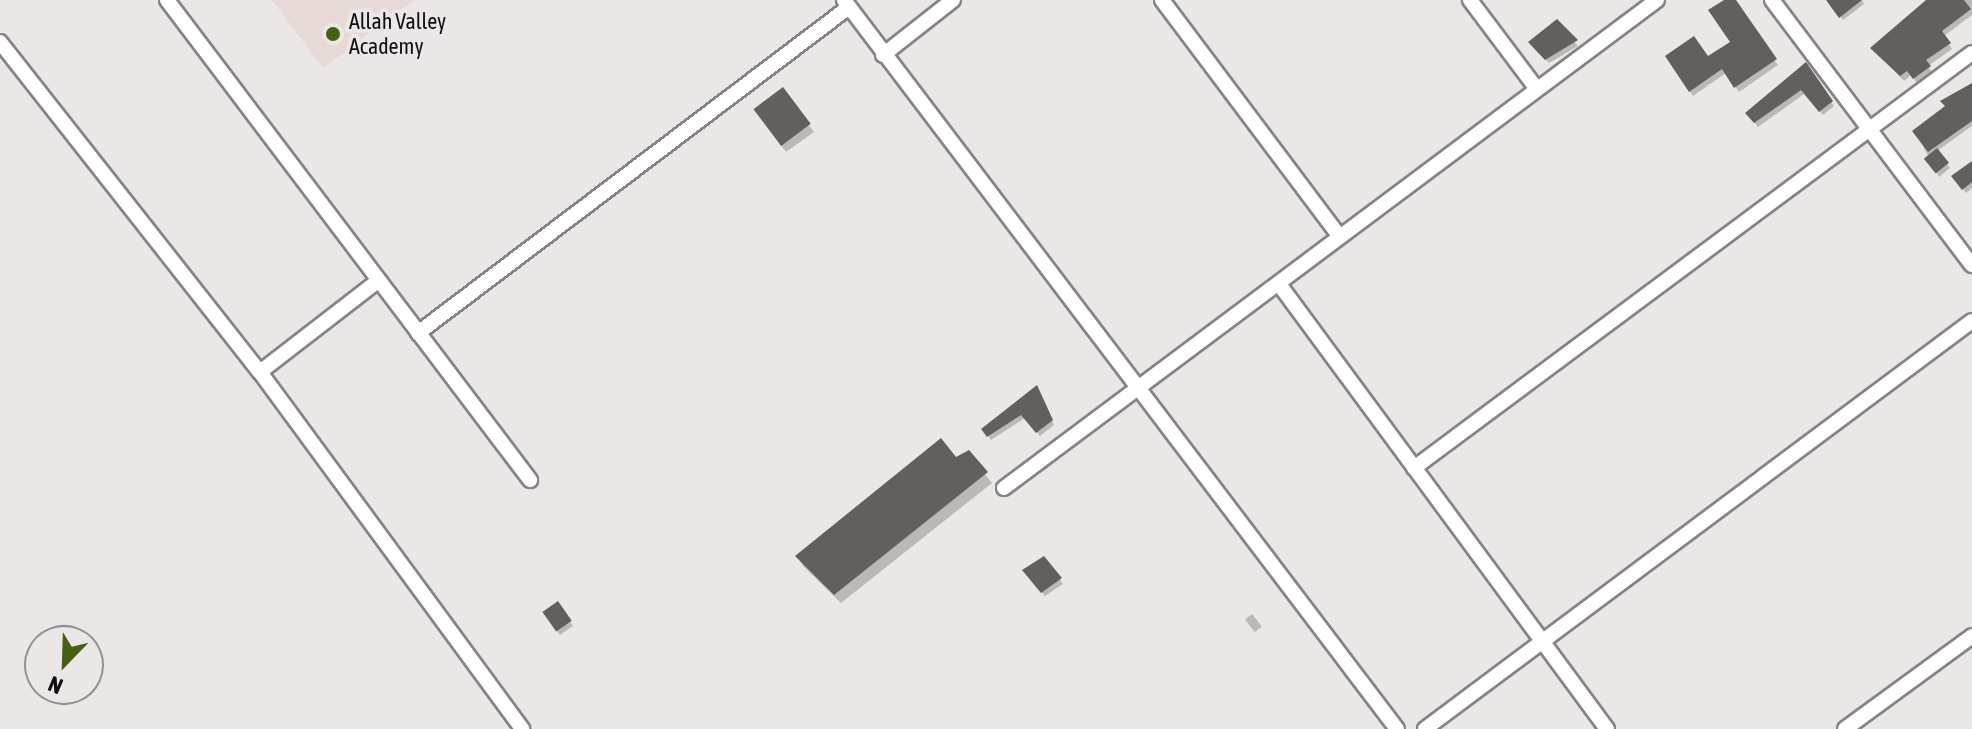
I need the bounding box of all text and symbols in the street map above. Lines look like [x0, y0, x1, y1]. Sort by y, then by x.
place label: Allah Valley Academy [349, 8, 446, 60]
marker: Allah Valley Academy [324, 25, 342, 43]
north arrow [24, 625, 104, 705]
text: N [44, 671, 66, 700]

